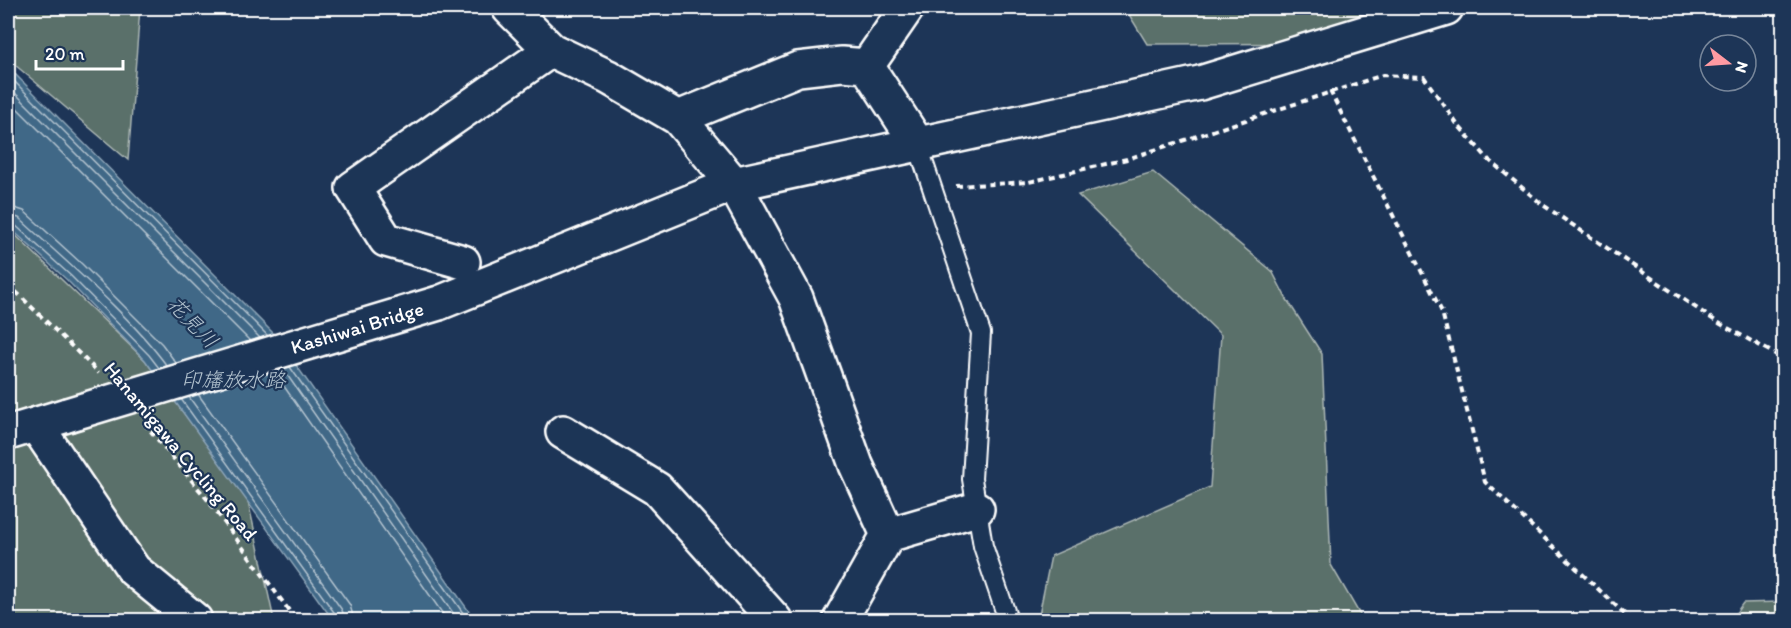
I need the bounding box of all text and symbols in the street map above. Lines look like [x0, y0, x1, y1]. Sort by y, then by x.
scale bar [36, 33, 123, 71]
north arrow [1698, 33, 1758, 93]
text: 20 m [45, 43, 85, 65]
text: N [1731, 59, 1753, 75]
water label: 花見川 [162, 291, 224, 353]
street label: Kashiwai Bridge [288, 296, 427, 359]
street label: Hanamigawa Cycling Road [99, 357, 263, 545]
water label: 印旛放水路 [181, 367, 286, 392]

